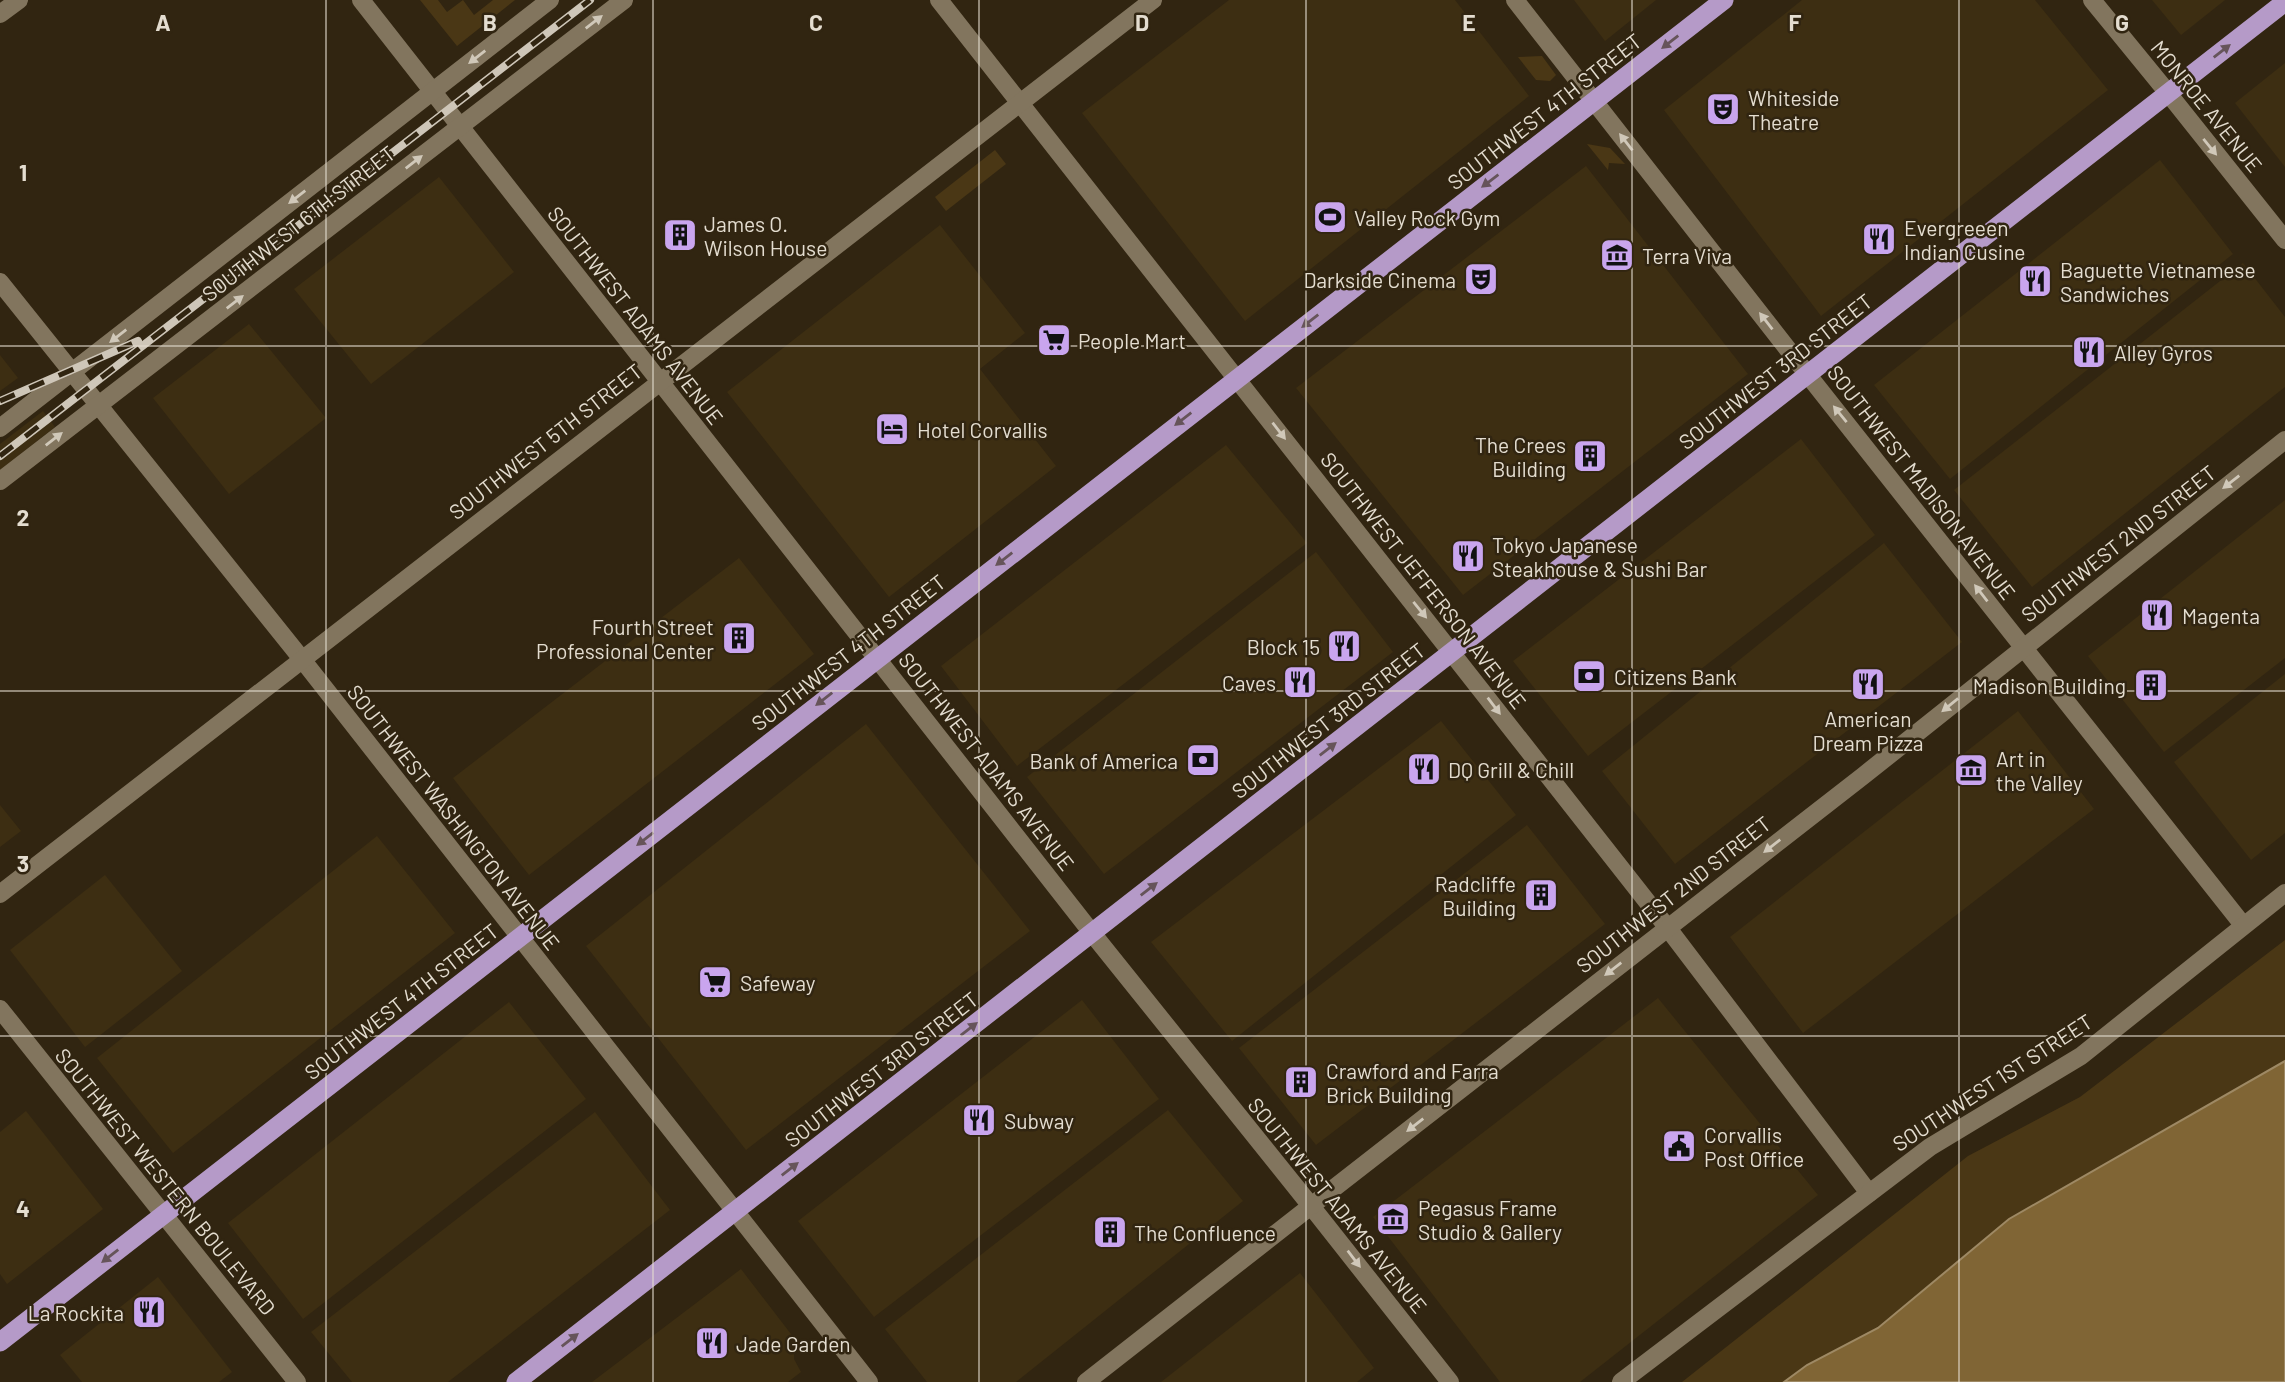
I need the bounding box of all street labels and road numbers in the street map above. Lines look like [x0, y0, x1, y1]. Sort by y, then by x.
street label: SOUTHWEST 4TH STREET [1442, 28, 1646, 194]
street label: MONROE AVENUE [2146, 35, 2268, 177]
street label: SOUTHWEST 6TH STREET [196, 140, 400, 306]
street label: SOUTHWEST ADAMS AVENUE [543, 201, 729, 429]
street label: SOUTHWEST 3RD STREET [1673, 288, 1877, 454]
street label: SOUTHWEST 5TH STREET [443, 358, 647, 524]
street label: SOUTHWEST MADISON AVENUE [1823, 360, 2021, 604]
street label: SOUTHWEST JEFFERSON AVENUE [1316, 447, 1532, 713]
street label: SOUTHWEST 2ND STREET [2016, 459, 2220, 627]
street label: SOUTHWEST 4TH STREET [746, 569, 950, 735]
street label: SOUTHWEST 3RD STREET [1226, 637, 1430, 803]
street label: SOUTHWEST ADAMS AVENUE [894, 647, 1080, 875]
street label: SOUTHWEST WASHINGTON AVENUE [343, 679, 565, 955]
street label: SOUTHWEST 2ND STREET [1571, 810, 1775, 978]
street label: SOUTHWEST 4TH STREET [299, 918, 503, 1084]
street label: SOUTHWEST 3RD STREET [779, 986, 983, 1152]
street label: SOUTHWEST 1ST STREET [1888, 1008, 2096, 1156]
street label: SOUTHWEST WESTERN BOULEVARD [51, 1043, 281, 1319]
street label: SOUTHWEST ADAMS AVENUE [1243, 1092, 1433, 1318]

